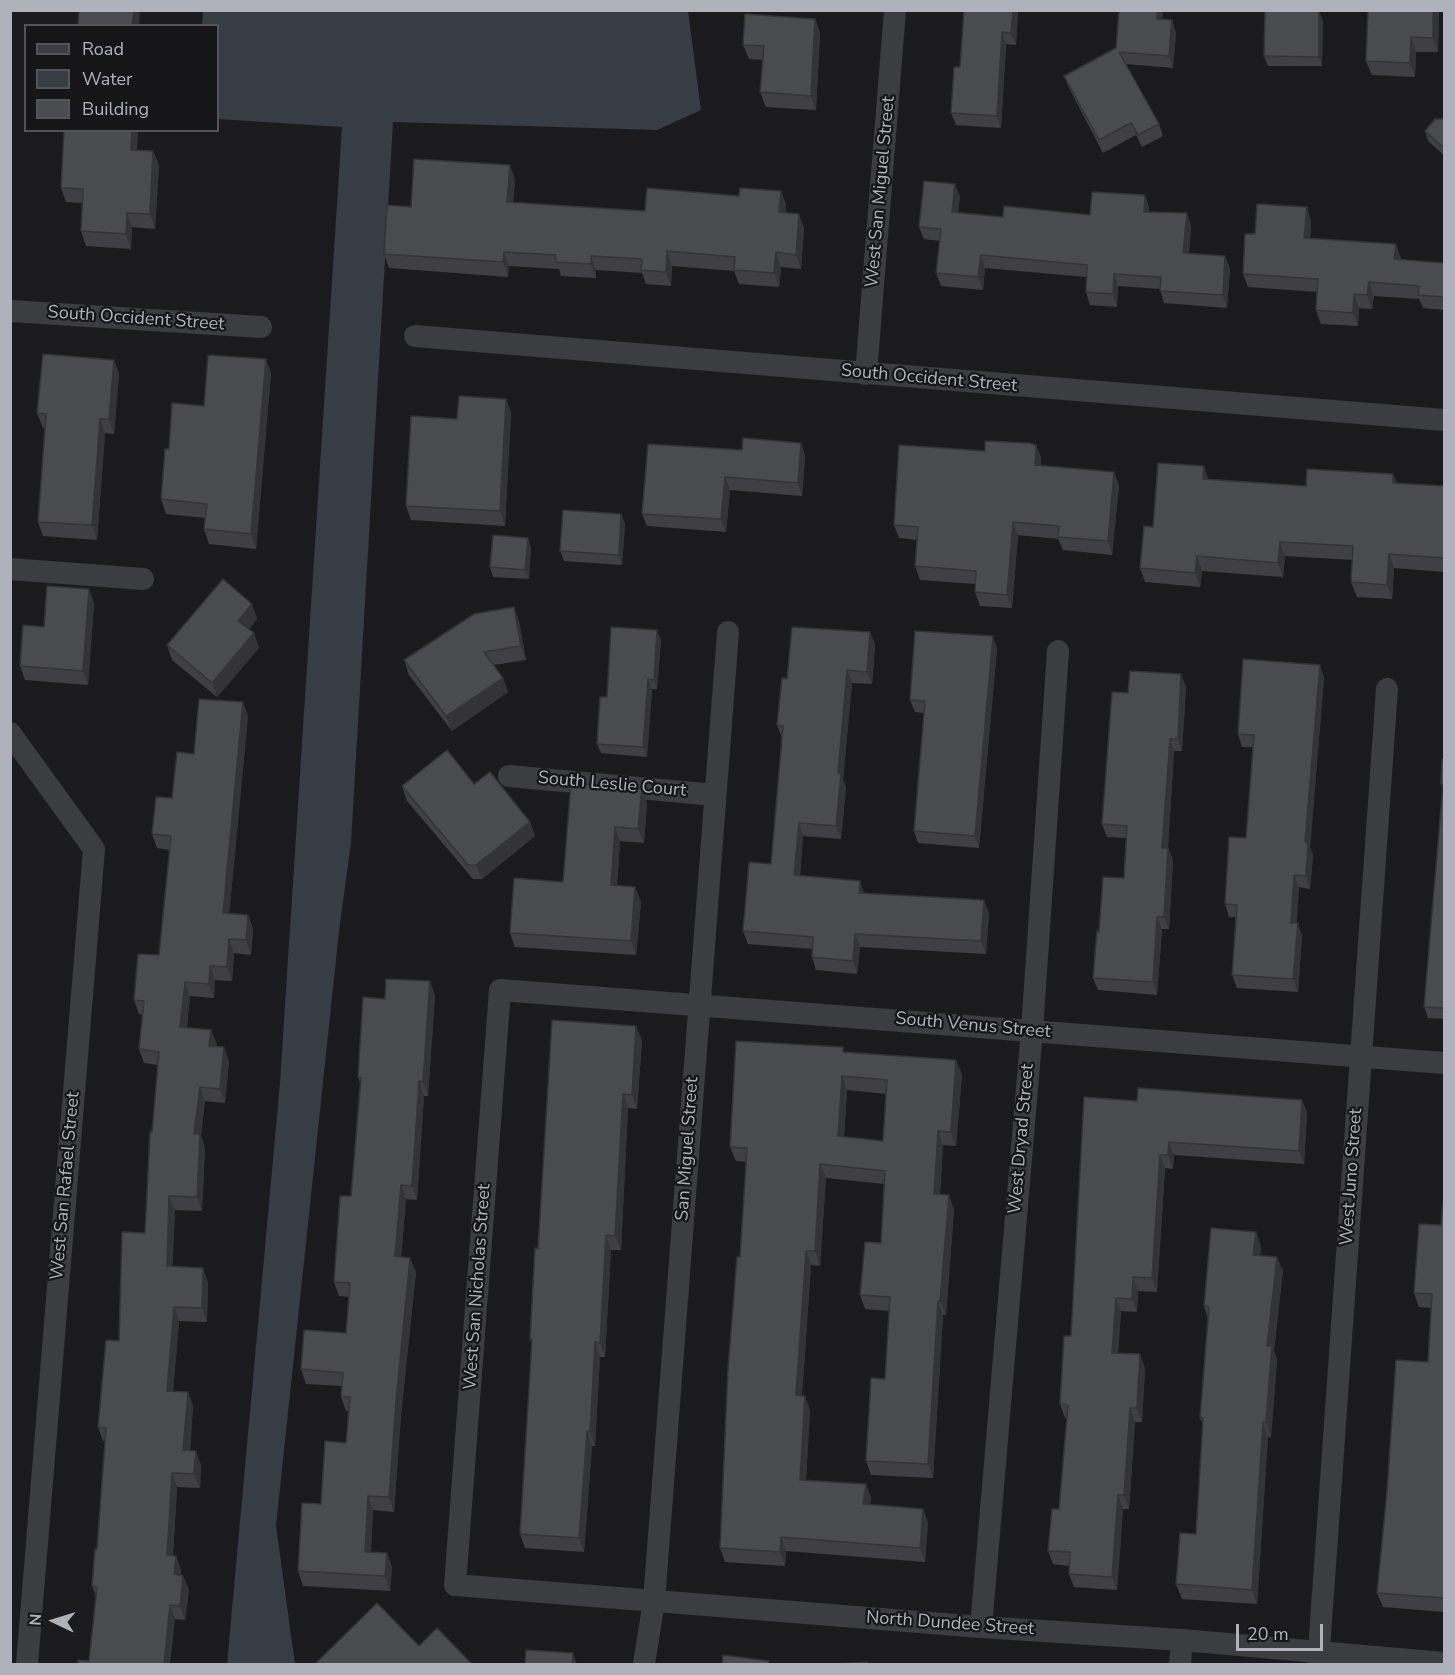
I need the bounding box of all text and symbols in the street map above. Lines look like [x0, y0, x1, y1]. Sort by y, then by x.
legend [24, 24, 219, 132]
text: Road [82, 37, 124, 61]
text: Water [82, 67, 133, 91]
street label: West San Miguel Street [862, 95, 900, 289]
text: Building [82, 97, 149, 121]
street label: South Occident Street [47, 302, 225, 336]
street label: South Occident Street [840, 361, 1018, 397]
street label: South Leslie Court [537, 768, 687, 802]
street label: South Venus Street [894, 1008, 1052, 1044]
street label: West Dryad Street [1005, 1063, 1039, 1215]
street label: San Miguel Street [672, 1076, 704, 1222]
street label: West San Rafael Street [47, 1091, 85, 1281]
street label: West Juno Street [1336, 1108, 1368, 1246]
street label: West San Nicholas Street [460, 1183, 496, 1391]
north arrow [24, 1591, 84, 1651]
street label: North Dundee Street [865, 1607, 1035, 1641]
scale bar [1239, 1612, 1326, 1650]
text: N [25, 1613, 47, 1626]
text: 20 m [1247, 1622, 1289, 1646]

